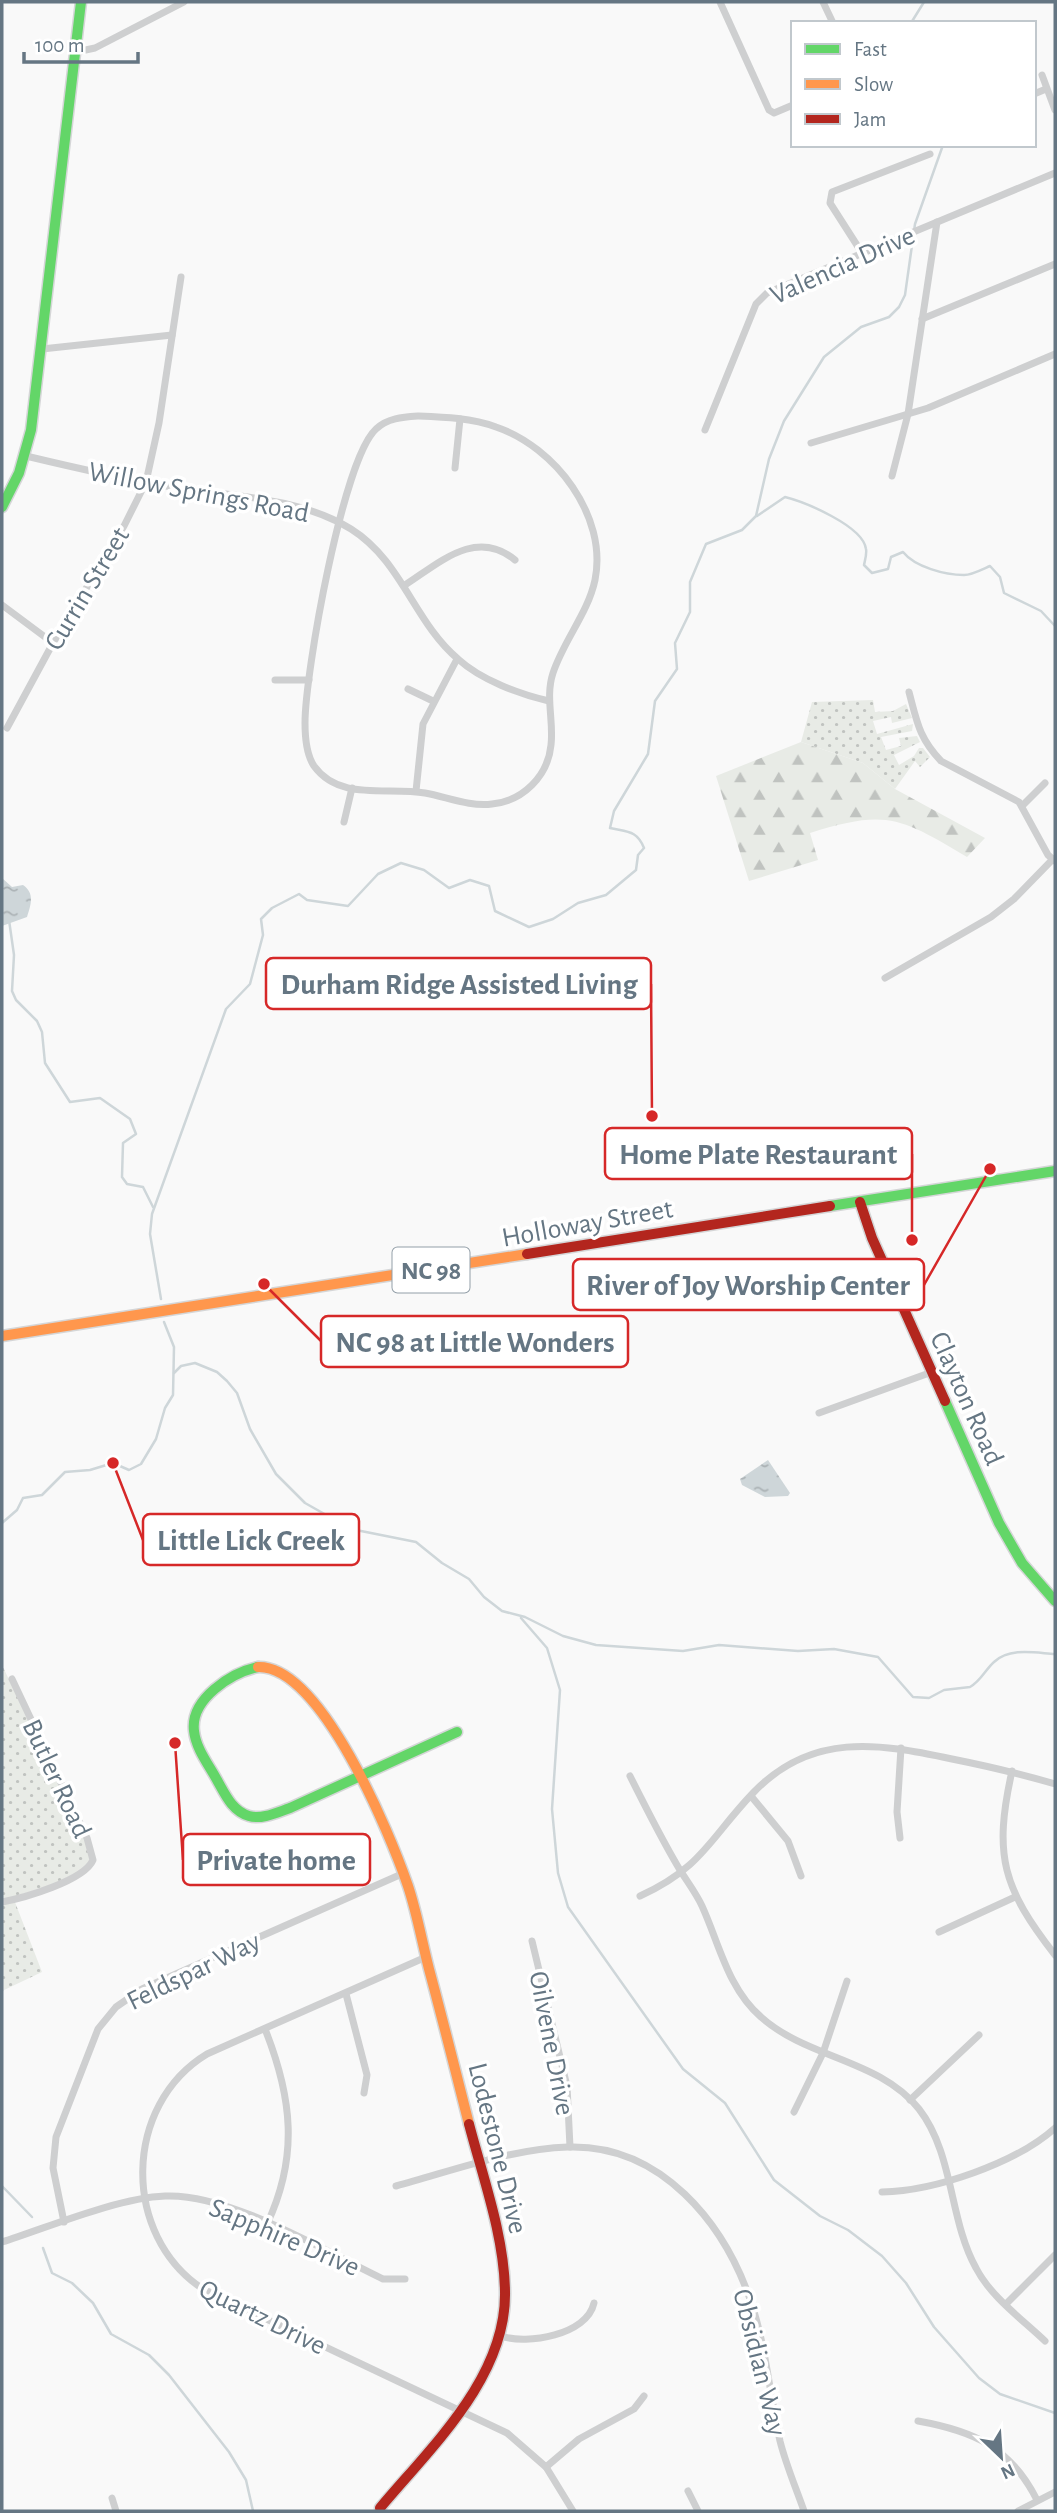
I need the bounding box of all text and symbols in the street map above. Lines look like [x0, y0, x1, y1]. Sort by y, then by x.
scale bar [24, 21, 138, 65]
legend [791, 21, 1036, 147]
text: 100 m [35, 35, 85, 56]
text: Fast [854, 39, 887, 60]
text: Slow [854, 74, 893, 95]
text: Jam [854, 109, 886, 130]
street label: Valencia Drive [766, 222, 919, 310]
street label: Willow Springs Road [86, 458, 311, 528]
street label: Currin Street [40, 523, 135, 655]
callout: Durham Ridge Assisted Living [266, 958, 651, 1009]
text: Durham Ridge Assisted Living [281, 970, 638, 1000]
callout: Home Plate Restaurant [605, 1128, 912, 1179]
text: Home Plate Restaurant [619, 1140, 897, 1170]
street label: Holloway Street [500, 1195, 675, 1253]
road number: NC 98 [392, 1247, 470, 1292]
callout: River of Joy Worship Center [573, 1259, 924, 1310]
text: River of Joy Worship Center [586, 1271, 910, 1301]
callout: NC 98 at Little Wonders [321, 1316, 628, 1367]
text: NC 98 at Little Wonders [335, 1328, 615, 1358]
street label: Clayton Road [924, 1328, 1008, 1470]
callout: Little Lick Creek [143, 1514, 359, 1565]
text: Little Lick Creek [157, 1526, 345, 1556]
street label: Butler Road [17, 1715, 96, 1843]
callout: Private home [183, 1834, 370, 1885]
text: Private home [196, 1846, 356, 1876]
street label: Feldspar Way [123, 1928, 265, 2016]
street label: Oilvene Drive [523, 1969, 579, 2118]
street label: Lodestone Drive [462, 2060, 532, 2237]
street label: Sapphire Drive [205, 2194, 363, 2282]
street label: Quartz Drive [194, 2275, 330, 2360]
street label: Obsidian Way [727, 2286, 791, 2439]
north arrow [966, 2422, 1036, 2492]
text: N [998, 2460, 1018, 2482]

